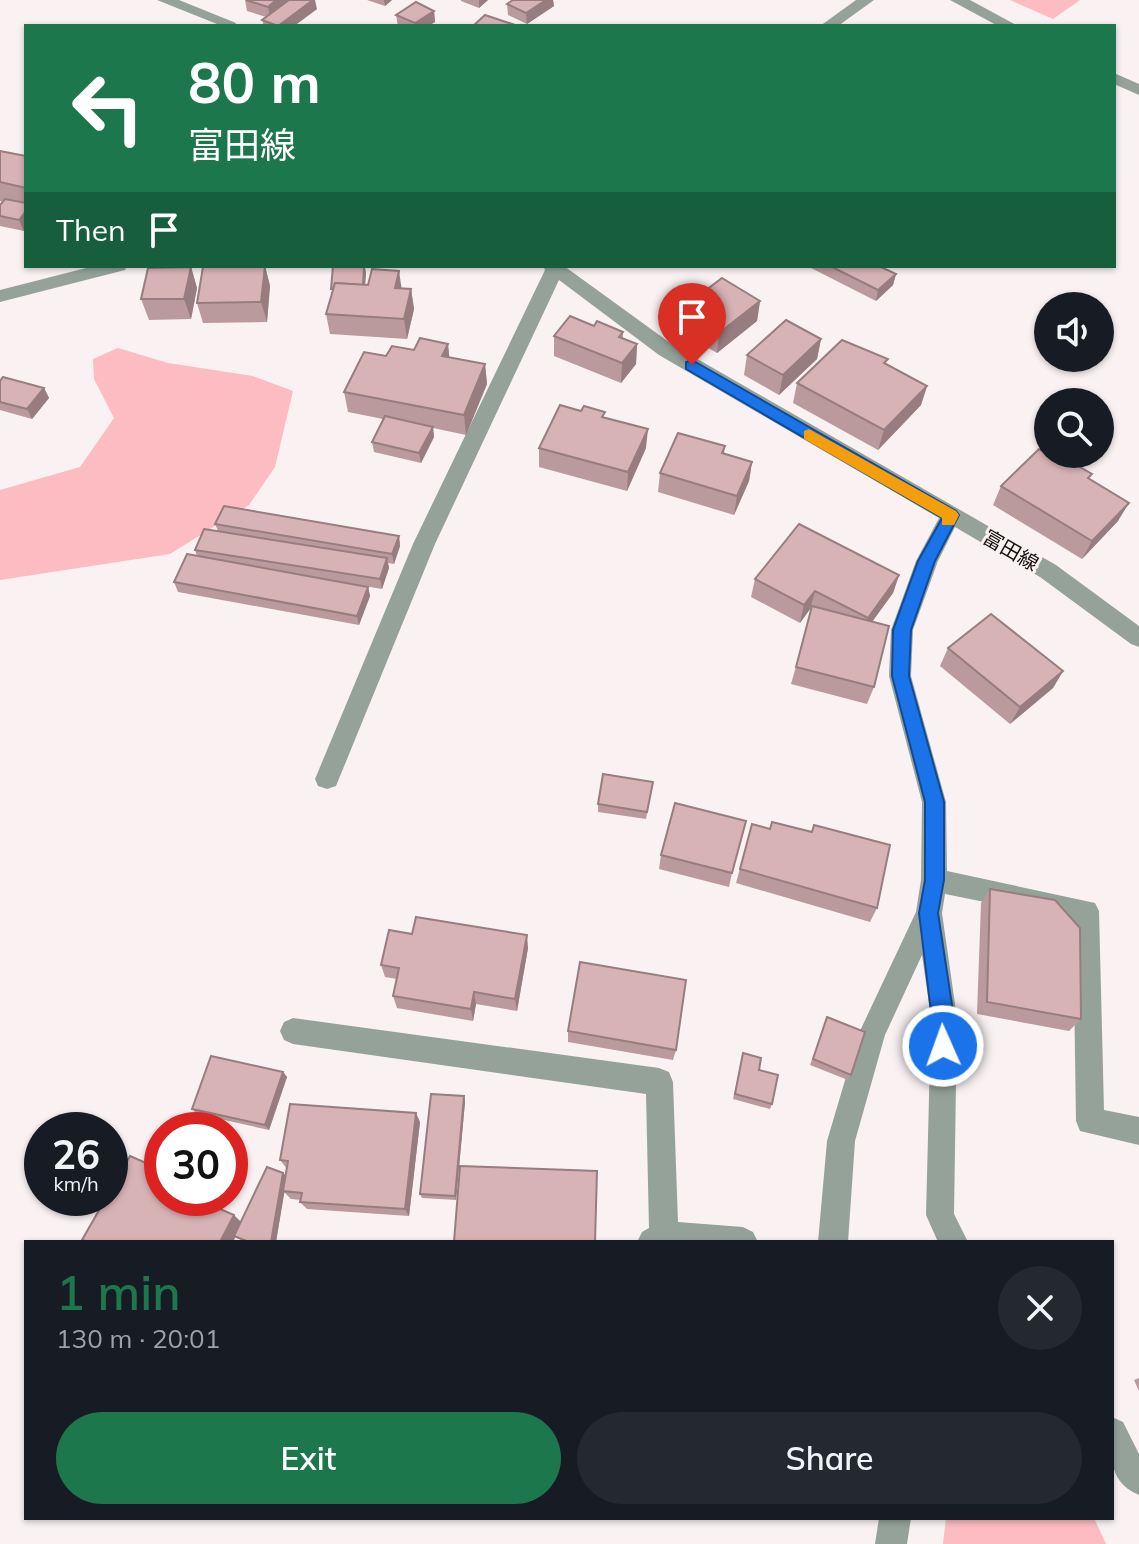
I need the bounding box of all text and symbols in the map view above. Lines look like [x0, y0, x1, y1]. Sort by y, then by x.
text: 80 m [188, 47, 321, 117]
icon: left [56, 56, 160, 160]
text: 富田線 [188, 122, 296, 167]
icon: arrive [142, 208, 186, 252]
text: Then [56, 211, 126, 249]
pin [658, 283, 726, 365]
map controls [1034, 292, 1114, 468]
button: sound [1034, 292, 1114, 372]
icon: arrive [670, 295, 714, 339]
button: search [1034, 388, 1114, 468]
street label: 富田線 [979, 524, 1043, 576]
position arrow [901, 1004, 985, 1088]
speed limit sign: 30 [144, 1112, 248, 1216]
text: 26 [52, 1129, 100, 1179]
text: km/h [53, 1171, 99, 1196]
text: 1 min [56, 1262, 181, 1322]
button: close [998, 1266, 1082, 1350]
text: 130 m · 20:01 [56, 1322, 220, 1355]
button: Exit [56, 1412, 561, 1504]
button: Share [577, 1412, 1082, 1504]

